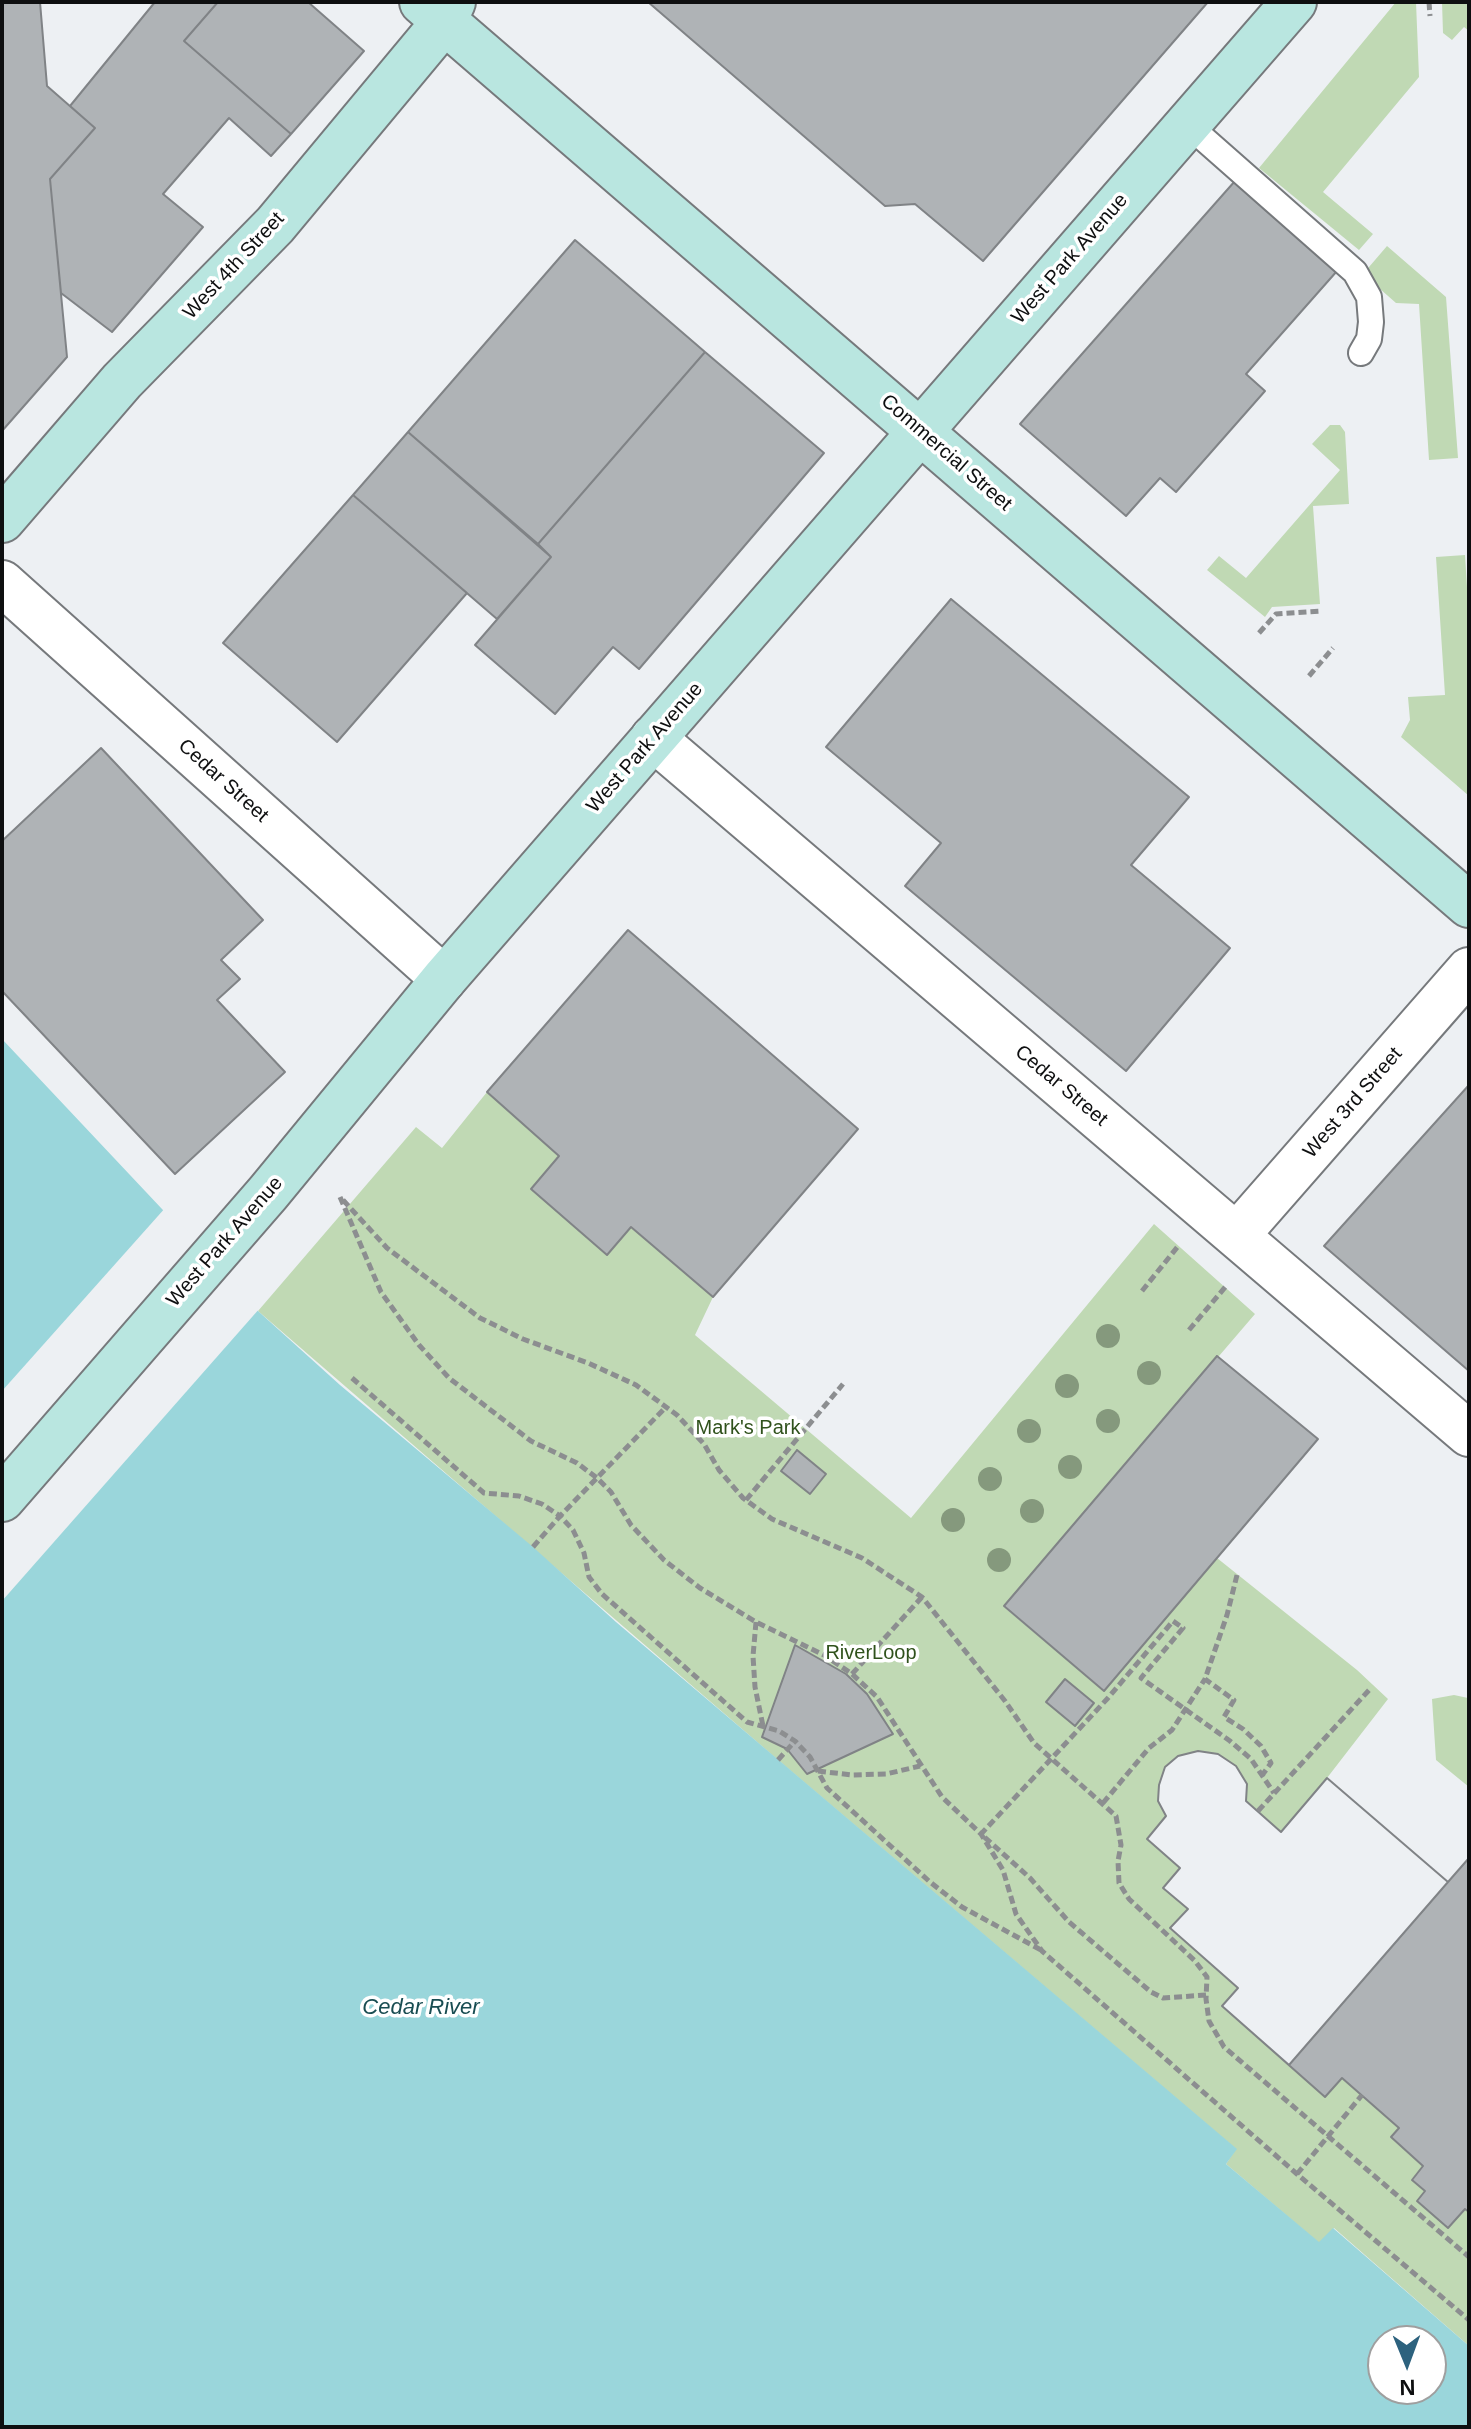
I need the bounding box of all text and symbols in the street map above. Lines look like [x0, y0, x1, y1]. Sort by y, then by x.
street label: West Park Avenue [1007, 189, 1133, 329]
street label: West 4th Street [178, 208, 290, 324]
street label: Commercial Street [876, 390, 1016, 516]
street label: West Park Avenue [582, 678, 708, 818]
street label: Cedar Street [173, 734, 273, 828]
street label: Cedar Street [1010, 1040, 1112, 1132]
street label: West 3rd Street [1298, 1043, 1408, 1163]
street label: West Park Avenue [162, 1172, 288, 1312]
park label: Mark's Park [696, 1416, 800, 1440]
park label: RiverLoop [825, 1641, 917, 1665]
water label: Cedar River [362, 1995, 480, 2021]
north arrow [1367, 2325, 1447, 2405]
text: N [1399, 2375, 1416, 2400]

